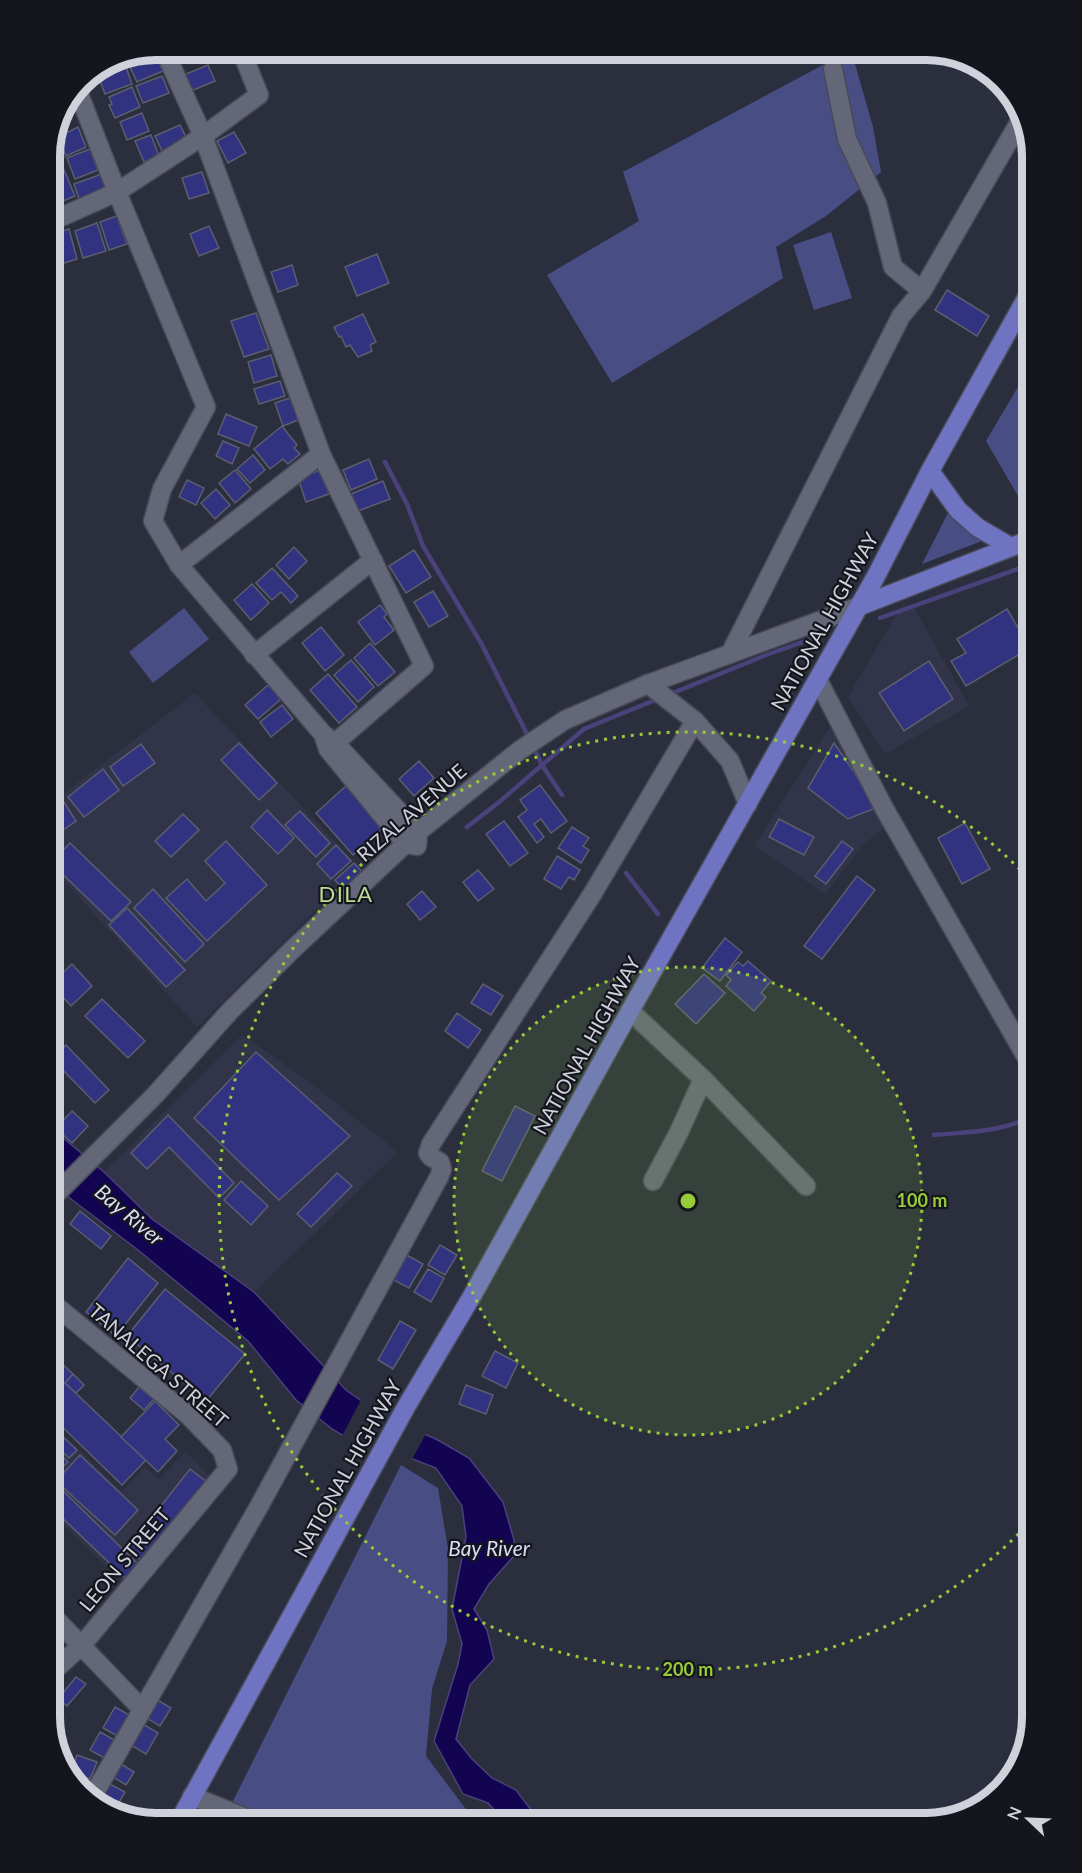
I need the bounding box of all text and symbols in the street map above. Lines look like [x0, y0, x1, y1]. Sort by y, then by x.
street label: NATIONAL HIGHWAY [765, 527, 883, 714]
street label: RIZAL AVENUE [351, 758, 471, 866]
district label: DILA [318, 880, 374, 907]
street label: NATIONAL HIGHWAY [527, 951, 645, 1138]
water label: Bay River [91, 1178, 170, 1250]
text: 100 m [897, 1189, 947, 1211]
centre of rings [678, 1191, 698, 1211]
street label: TANALEGA STREET [84, 1298, 234, 1432]
street label: NATIONAL HIGHWAY [288, 1374, 406, 1561]
street label: LEON STREET [74, 1502, 174, 1616]
water label: Bay River [448, 1535, 531, 1560]
text: 200 m [663, 1658, 713, 1680]
north arrow [998, 1789, 1058, 1849]
text: N [1003, 1804, 1025, 1822]

